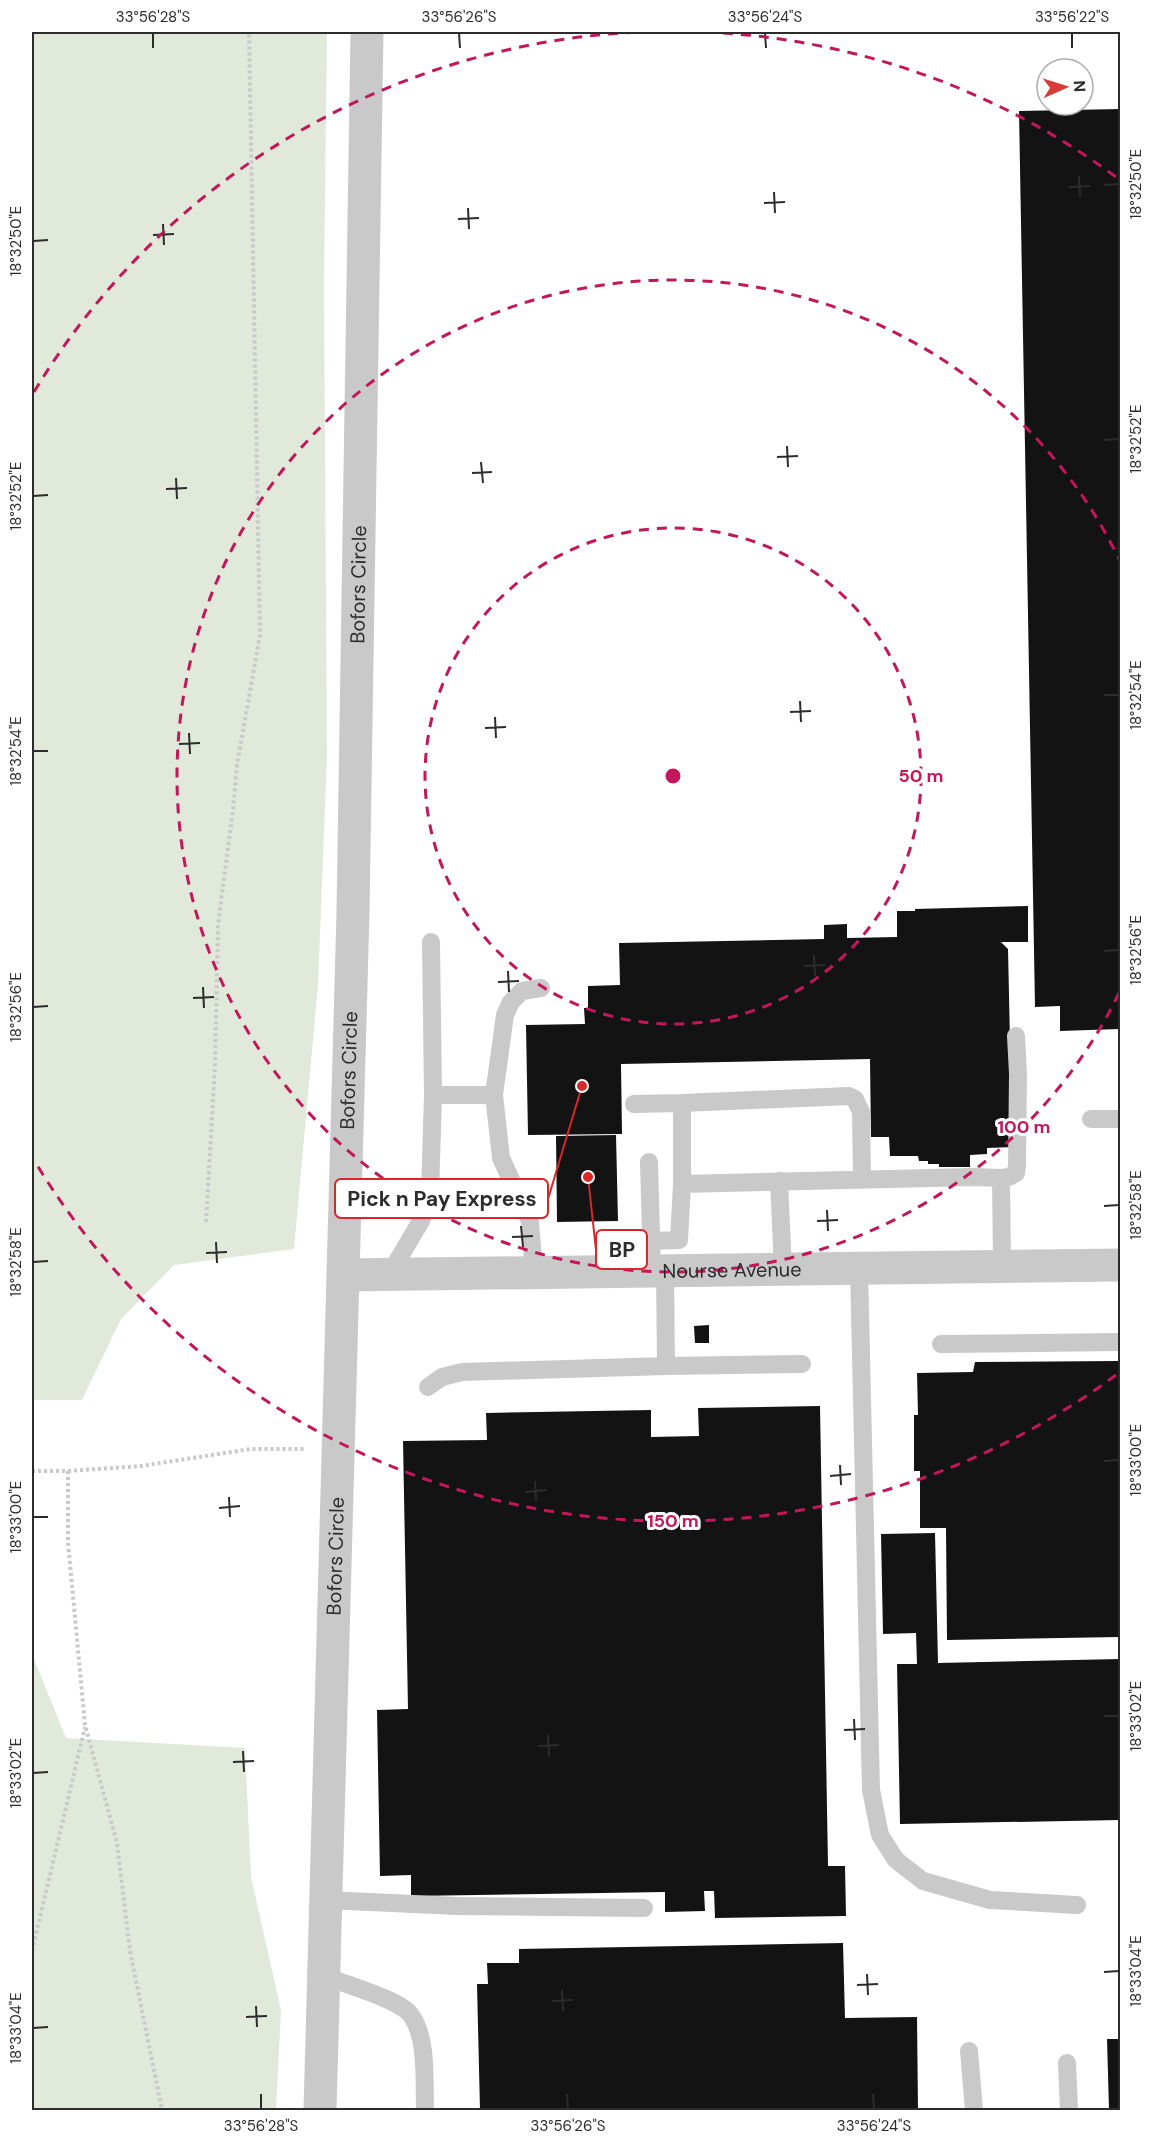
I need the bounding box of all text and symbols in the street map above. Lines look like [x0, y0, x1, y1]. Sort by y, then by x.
text: 33°56'28"S [116, 7, 190, 27]
text: 33°56'26"S [422, 7, 497, 27]
text: 33°56'24"S [728, 7, 802, 27]
text: 33°56'22"S [1035, 7, 1109, 27]
north arrow [1035, 57, 1095, 117]
text: N [1069, 80, 1090, 93]
text: 18°32'50"E [1126, 149, 1146, 219]
text: 18°32'50"E [6, 206, 26, 276]
text: 18°32'52"E [1126, 405, 1146, 473]
text: 18°32'52"E [6, 462, 26, 530]
street label: Bofors Circle [344, 525, 372, 644]
text: 18°32'54"E [1126, 660, 1146, 730]
text: 18°32'54"E [6, 716, 26, 786]
text: 50 m [898, 764, 944, 788]
centre of rings [663, 766, 683, 786]
text: 18°32'56"E [1126, 915, 1146, 985]
text: 18°32'56"E [6, 972, 26, 1042]
street label: Bofors Circle [334, 1011, 363, 1130]
text: 100 m [997, 1115, 1051, 1139]
text: 18°32'58"E [1126, 1170, 1146, 1240]
callout: Pick n Pay Express [335, 1179, 548, 1218]
text: Pick n Pay Express [347, 1185, 537, 1213]
text: 18°32'58"E [6, 1227, 26, 1297]
callout: BP [596, 1230, 647, 1269]
text: BP [609, 1236, 635, 1264]
street label: Nourse Avenue [662, 1256, 802, 1284]
text: 18°33'00"E [1126, 1424, 1146, 1496]
text: 18°33'00"E [6, 1481, 26, 1553]
street label: Bofors Circle [321, 1497, 350, 1616]
text: 150 m [647, 1509, 699, 1533]
text: 18°33'02"E [1126, 1681, 1146, 1751]
text: 18°33'02"E [6, 1738, 26, 1808]
text: 18°33'04"E [1126, 1935, 1146, 2007]
text: 18°33'04"E [6, 1992, 26, 2064]
text: 33°56'28"S [224, 2116, 298, 2136]
text: 33°56'26"S [531, 2116, 606, 2136]
text: 33°56'24"S [837, 2116, 911, 2136]

